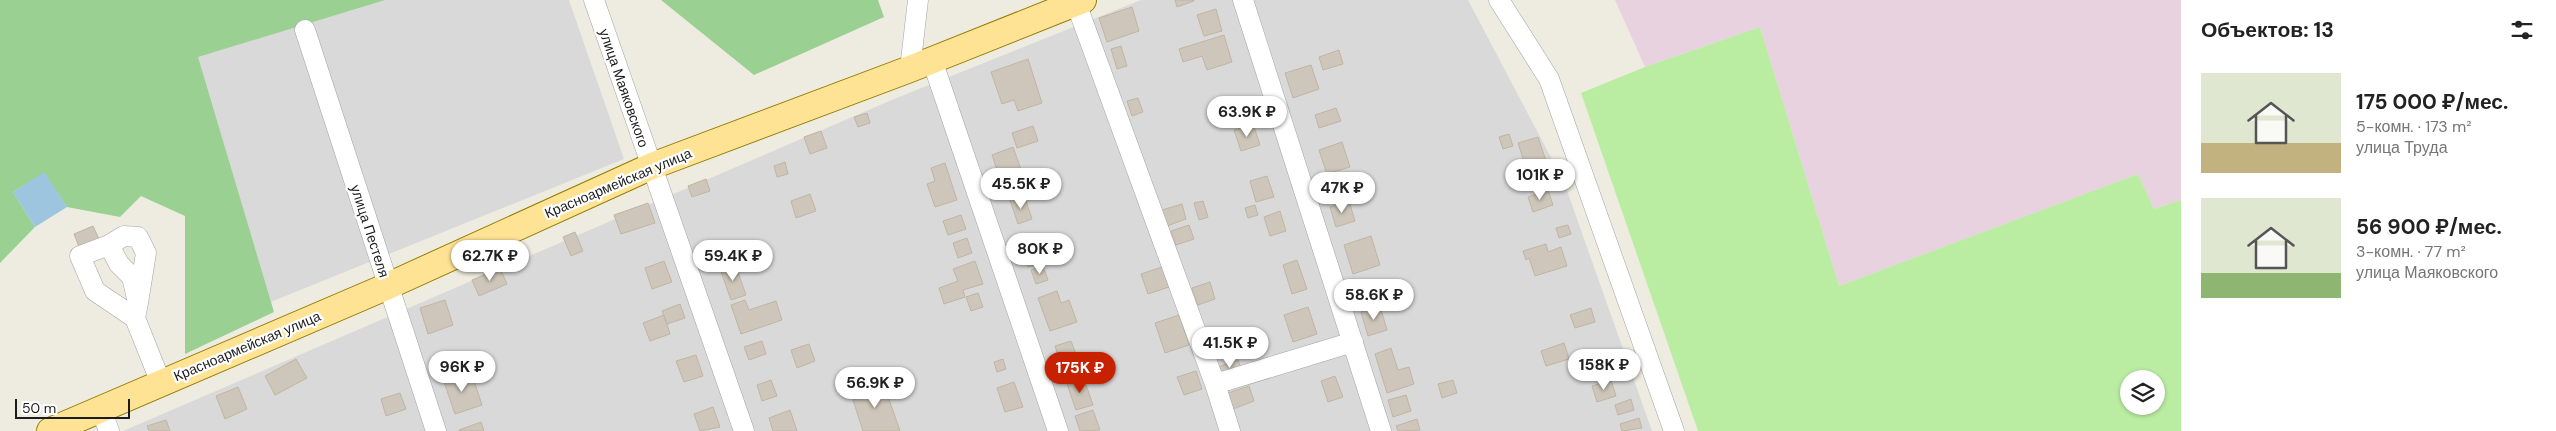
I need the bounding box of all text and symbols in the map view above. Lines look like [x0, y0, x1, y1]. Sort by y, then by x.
text: Объектов: 13 [2201, 16, 2334, 44]
icon: filters [2508, 16, 2536, 44]
street label: улица Маяковского [595, 26, 653, 150]
text: 175 000 ₽/мес. [2356, 88, 2508, 116]
icon: home [2241, 93, 2301, 153]
pin: 63.9K ₽ [1201, 96, 1293, 138]
text: 63.9K ₽ [1218, 101, 1276, 122]
text: 5-комн. · 173 m² [2356, 116, 2472, 137]
text: улица Труда [2356, 137, 2448, 158]
street label: Красноармейская улица [542, 144, 694, 222]
pin: 101K ₽ [1499, 158, 1581, 201]
text: 101K ₽ [1516, 164, 1564, 185]
pin: 45.5K ₽ [975, 168, 1067, 210]
pin: 47K ₽ [1307, 172, 1377, 214]
text: 45.5K ₽ [991, 173, 1051, 194]
text: 47K ₽ [1320, 177, 1364, 198]
street label: улица Пестеля [347, 182, 393, 280]
text: 56 900 ₽/мес. [2356, 213, 2502, 241]
icon: home [2241, 218, 2301, 278]
pin: 80K ₽ [1005, 232, 1075, 275]
text: 80K ₽ [1017, 238, 1063, 259]
pin: 62.7K ₽ [444, 240, 536, 282]
pin: 59.4K ₽ [687, 240, 779, 282]
text: 3-комн. · 77 m² [2356, 241, 2466, 262]
text: 62.7K ₽ [462, 245, 518, 266]
text: 59.4K ₽ [704, 245, 762, 266]
text: улица Маяковского [2356, 262, 2498, 283]
pin: 58.6K ₽ [1328, 278, 1420, 321]
text: 58.6K ₽ [1345, 284, 1403, 305]
street label: Красноармейская улица [171, 307, 323, 385]
pin: 41.5K ₽ [1184, 326, 1276, 369]
text: 41.5K ₽ [1203, 332, 1257, 353]
pin: 158K ₽ [1563, 348, 1645, 391]
pin: 96K ₽ [427, 350, 497, 393]
pin: 175K ₽ [1039, 352, 1121, 394]
text: 158K ₽ [1579, 354, 1629, 375]
text: 96K ₽ [440, 356, 484, 377]
text: 175K ₽ [1056, 357, 1104, 378]
pin: 56.9K ₽ [829, 366, 921, 409]
map controls [2120, 370, 2165, 415]
button: layers [2120, 370, 2165, 415]
text: 56.9K ₽ [846, 372, 904, 393]
scale bar [15, 396, 130, 419]
text: 50 m [22, 399, 56, 417]

